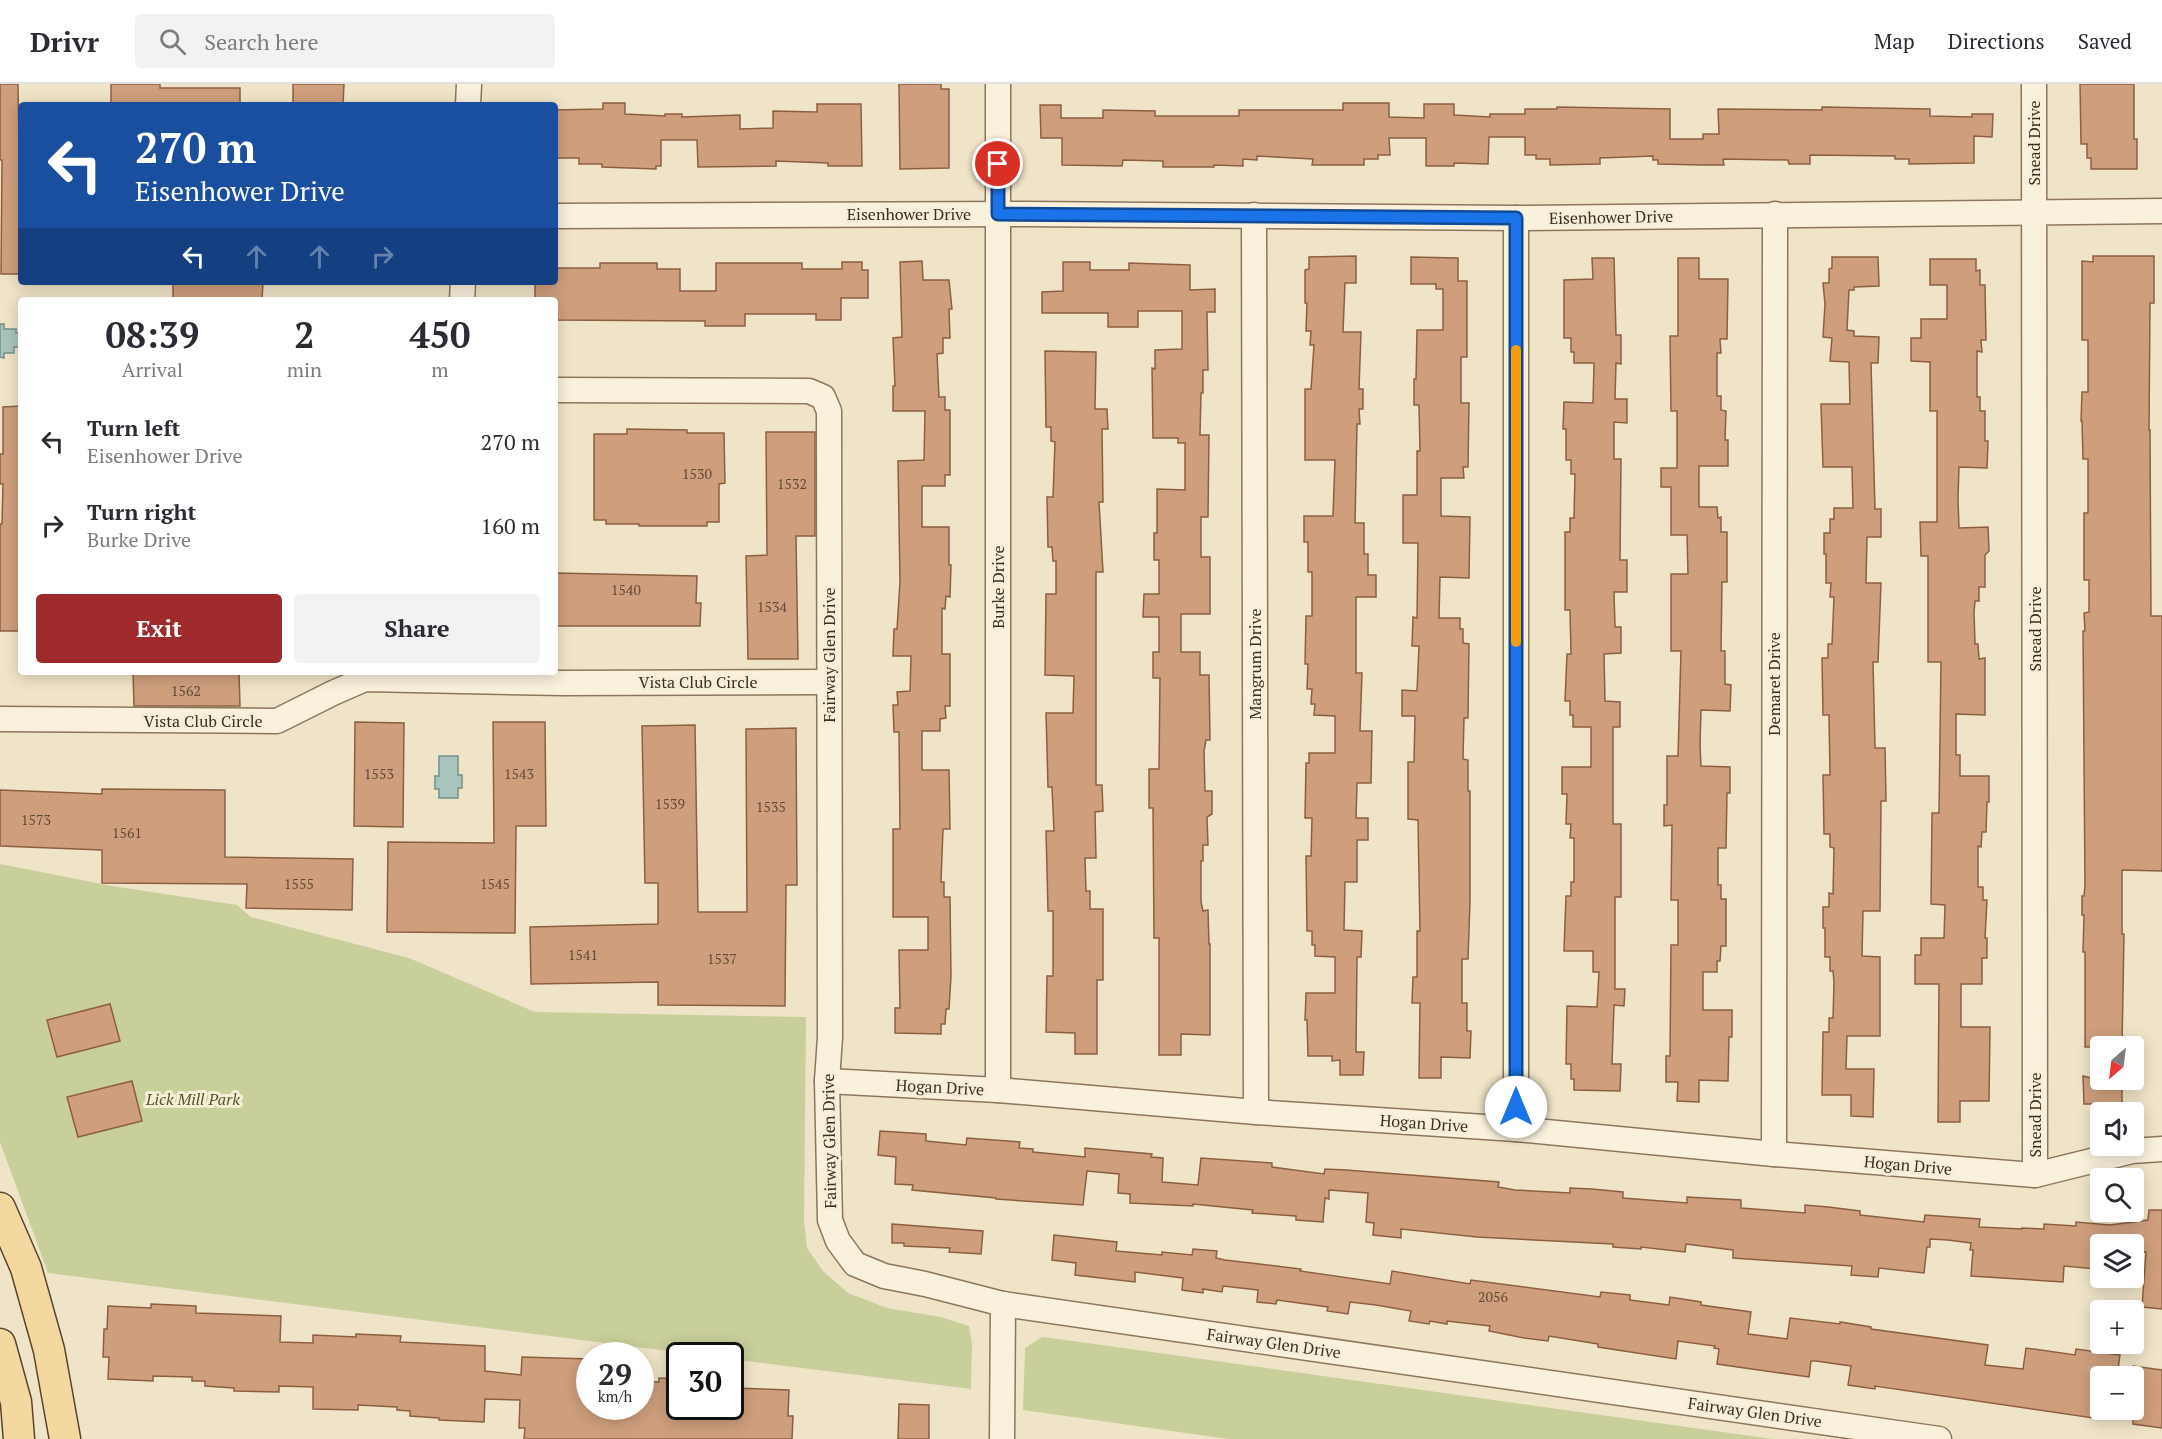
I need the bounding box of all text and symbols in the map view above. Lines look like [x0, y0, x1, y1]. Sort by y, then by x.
search box [135, 14, 555, 68]
text: Drivr [30, 23, 99, 60]
icon: search [156, 25, 189, 58]
text: Search here [204, 27, 319, 56]
text: Map [1874, 27, 1915, 55]
text: Directions [1948, 27, 2045, 55]
text: Saved [2078, 27, 2132, 55]
street label: Snead Drive [2023, 100, 2045, 186]
text: 270 m [135, 119, 256, 175]
icon: left [36, 126, 114, 204]
pin [972, 138, 1023, 189]
icon: arrive [981, 147, 1014, 180]
text: Eisenhower Drive [135, 173, 345, 209]
street label: Eisenhower Drive [847, 203, 971, 225]
street label: Eisenhower Drive [1549, 205, 1673, 229]
icon: left [177, 240, 210, 273]
icon: ahead [240, 240, 273, 273]
icon: ahead [303, 240, 336, 273]
icon: right [366, 240, 399, 273]
text: 08:39 [106, 311, 199, 358]
text: 2 [294, 311, 315, 358]
text: 450 [409, 311, 470, 358]
text: Arrival [122, 356, 183, 383]
text: min [287, 356, 322, 383]
text: m [431, 356, 449, 383]
text: Turn left [87, 413, 180, 442]
icon: left [36, 425, 69, 458]
text: 270 m [480, 427, 540, 456]
text: Eisenhower Drive [87, 442, 242, 469]
house number: 1530 [682, 464, 712, 483]
house number: 1532 [777, 474, 807, 493]
text: Turn right [87, 497, 196, 526]
icon: right [36, 509, 69, 542]
text: 160 m [480, 511, 540, 540]
text: Burke Drive [87, 526, 191, 553]
street label: Burke Drive [987, 545, 1009, 629]
house number: 1540 [611, 580, 641, 599]
street label: Snead Drive [2024, 586, 2046, 672]
street label: Fairway Glen Drive [818, 587, 840, 723]
button: Exit [36, 594, 282, 663]
button: Share [294, 594, 540, 663]
house number: 1534 [757, 597, 787, 616]
street label: Mangrum Drive [1244, 608, 1266, 720]
street label: Demaret Drive [1763, 632, 1785, 736]
street label: Vista Club Circle [638, 671, 758, 693]
house number: 1562 [171, 681, 201, 700]
street label: Vista Club Circle [143, 710, 263, 732]
house number: 1553 [364, 764, 394, 783]
house number: 1543 [504, 764, 534, 783]
house number: 1539 [655, 794, 685, 813]
house number: 1535 [756, 797, 786, 816]
house number: 1573 [21, 810, 51, 829]
house number: 1561 [112, 823, 142, 842]
house number: 1555 [284, 874, 314, 893]
house number: 1545 [480, 874, 510, 893]
house number: 1541 [568, 945, 598, 964]
house number: 1537 [707, 949, 737, 968]
north arrow [2090, 1036, 2144, 1090]
map controls [2090, 1036, 2144, 1420]
street label: Snead Drive [2024, 1072, 2046, 1158]
street label: Fairway Glen Drive [817, 1073, 841, 1209]
street label: Hogan Drive [895, 1074, 985, 1100]
position arrow [1484, 1075, 1548, 1139]
park label: Lick Mill Park [145, 1088, 240, 1110]
button: sound [2090, 1102, 2144, 1156]
street label: Hogan Drive [1379, 1109, 1469, 1137]
street label: Hogan Drive [1863, 1150, 1953, 1180]
button: search [2090, 1168, 2144, 1222]
button: layers [2090, 1234, 2144, 1288]
house number: 2056 [1478, 1287, 1508, 1306]
button: + [2090, 1300, 2144, 1354]
street label: Fairway Glen Drive [1206, 1323, 1342, 1363]
speed limit sign: 30 [666, 1342, 744, 1420]
text: 29 [598, 1354, 632, 1394]
button: − [2090, 1366, 2144, 1420]
text: km/h [598, 1386, 632, 1406]
street label: Fairway Glen Drive [1687, 1392, 1823, 1432]

